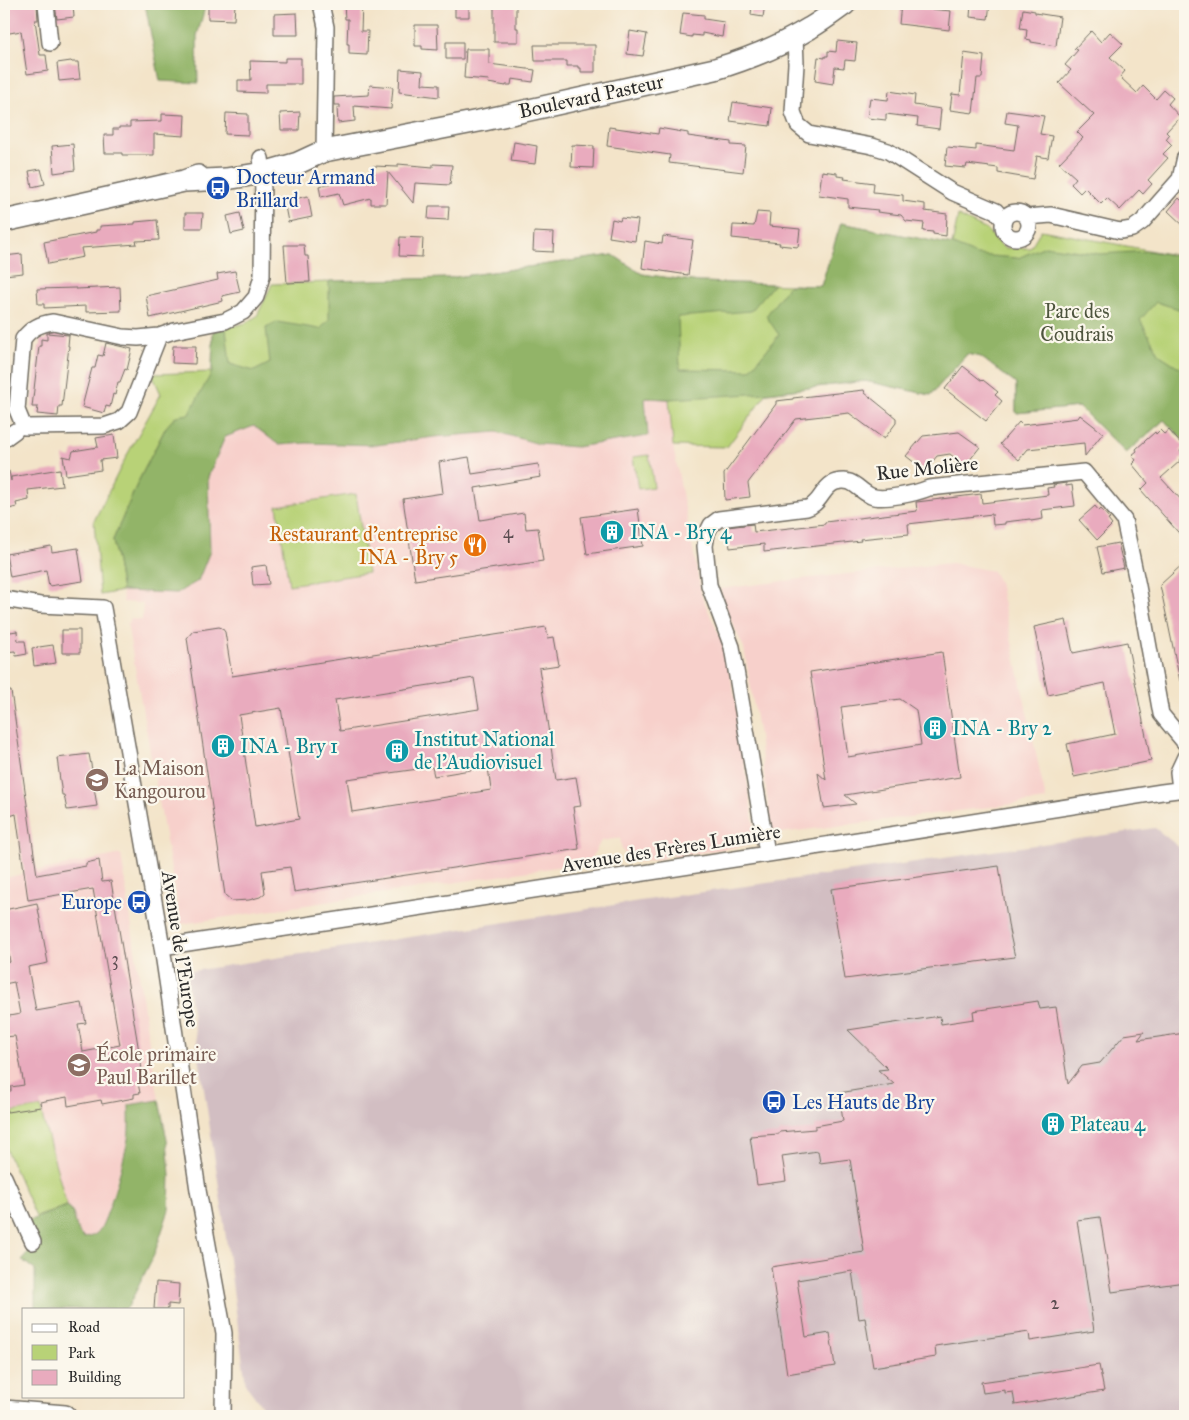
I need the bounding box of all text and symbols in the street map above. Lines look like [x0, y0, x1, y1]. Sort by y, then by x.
street label: Boulevard Pasteur [516, 69, 666, 123]
place label: Docteur Armand Brillard [236, 165, 375, 212]
bus stop icon: Docteur Armand Brillard [205, 175, 231, 201]
park label: Parc des Coudrais [1040, 299, 1114, 346]
street label: Rue Molière [875, 451, 979, 485]
building icon: INA - Bry 4 [599, 519, 625, 545]
place label: INA - Bry 4 [630, 520, 732, 544]
house number: 4 [503, 521, 514, 543]
place label: Restaurant d'entreprise INA - Bry 5 [269, 522, 458, 569]
restaurant icon: Restaurant d'entreprise INA - Bry 5 [462, 532, 488, 558]
building icon: INA - Bry 2 [922, 715, 948, 741]
place label: INA - Bry 2 [952, 716, 1052, 740]
place label: Institut National de l'Audiovisuel [414, 727, 555, 774]
building icon: INA - Bry 1 [210, 733, 236, 759]
place label: INA - Bry 1 [240, 734, 338, 758]
building icon: Institut National de l'Audiovisuel [384, 738, 410, 764]
place label: La Maison Kangourou [114, 756, 206, 804]
school or university icon: La Maison Kangourou [84, 767, 110, 793]
street label: Avenue des Frères Lumière [559, 819, 782, 877]
street label: Avenue de l'Europe [157, 868, 205, 1029]
bus stop icon: Europe [126, 889, 152, 915]
place label: Europe [61, 890, 122, 914]
house number: 3 [111, 948, 119, 970]
place label: École primaire Paul Barillet [96, 1040, 216, 1089]
school or university icon: École primaire Paul Barillet [66, 1052, 92, 1078]
bus stop icon: Les Hauts de Bry [761, 1089, 787, 1115]
place label: Les Hauts de Bry [792, 1090, 935, 1114]
building icon: Plateau 4 [1040, 1111, 1066, 1137]
place label: Plateau 4 [1070, 1112, 1146, 1136]
house number: 2 [1051, 1292, 1060, 1314]
legend [22, 1308, 185, 1398]
text: Road [68, 1318, 100, 1336]
text: Park [68, 1344, 95, 1362]
text: Building [68, 1368, 122, 1386]

